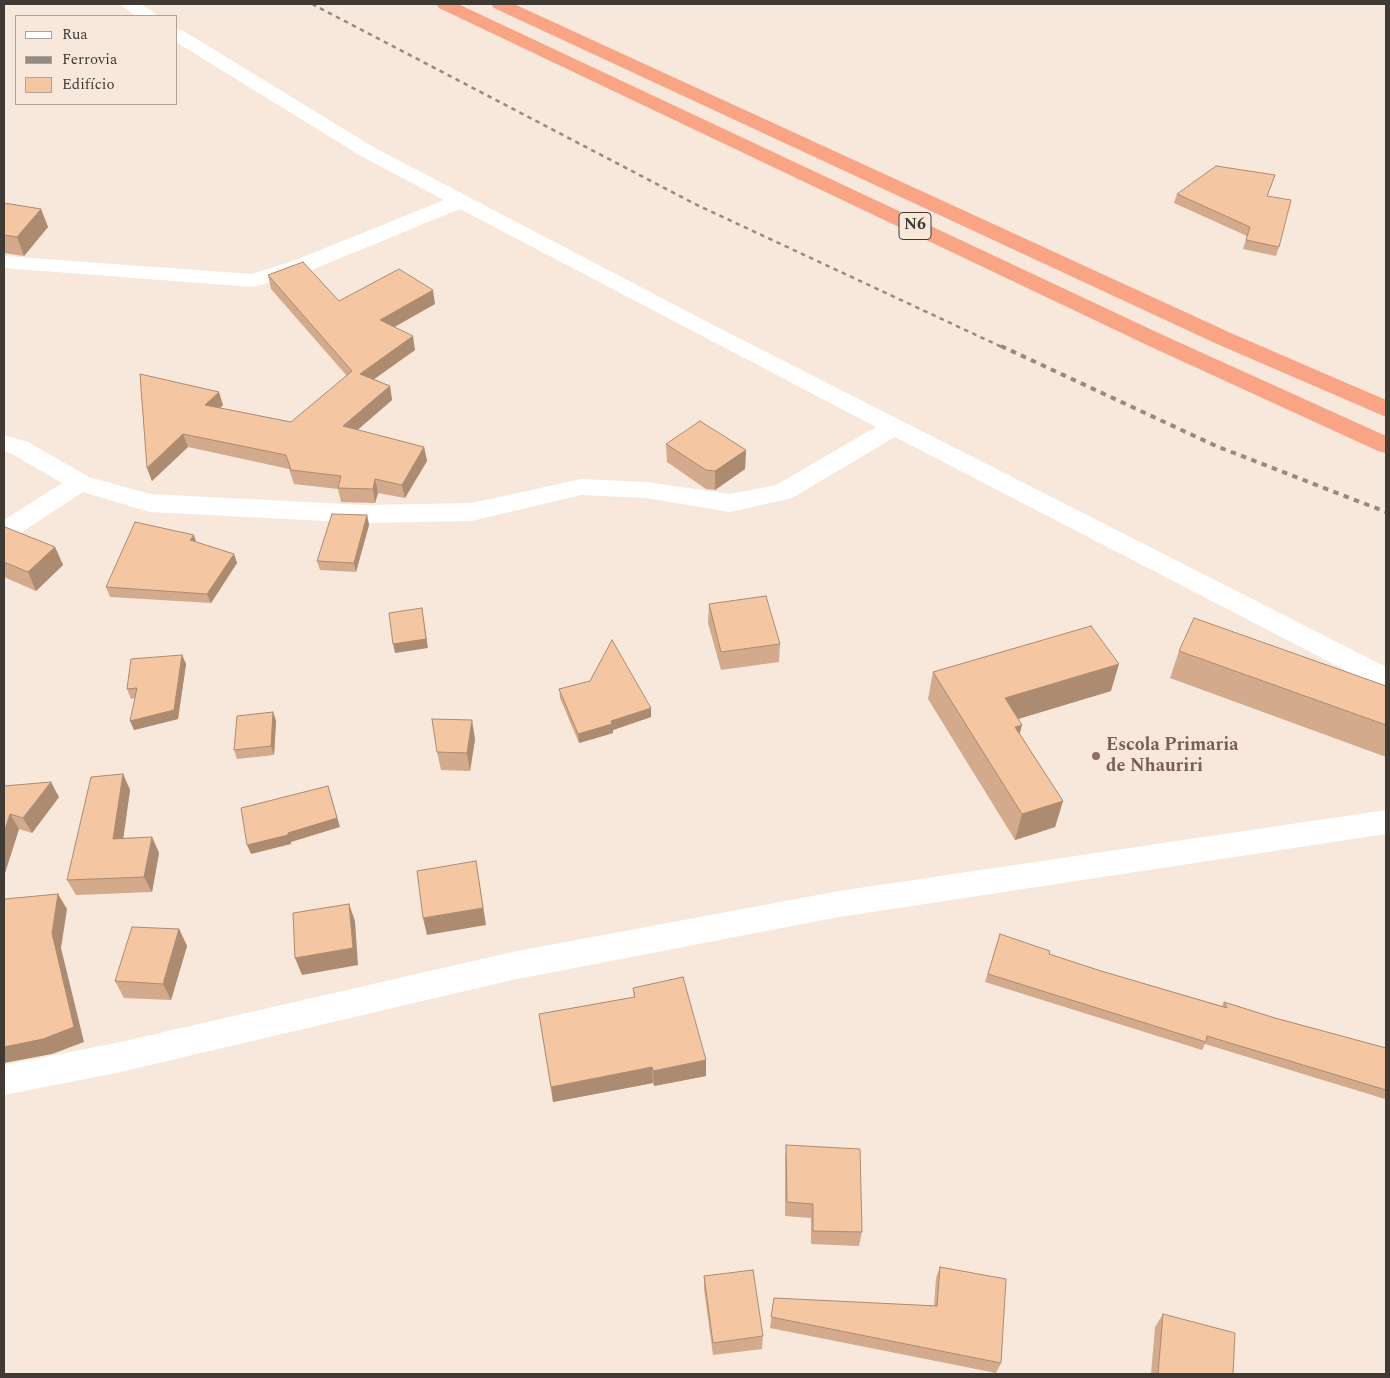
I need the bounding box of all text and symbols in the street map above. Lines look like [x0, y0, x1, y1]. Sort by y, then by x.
legend [15, 15, 178, 105]
text: Rua [62, 23, 88, 46]
text: Ferrovia [62, 48, 117, 71]
text: Edifício [62, 73, 115, 96]
road number: N6 [899, 212, 931, 240]
place label: Escola Primaria de Nhauriri [1106, 735, 1238, 778]
marker: Escola Primaria de Nhauriri [1090, 750, 1102, 762]

